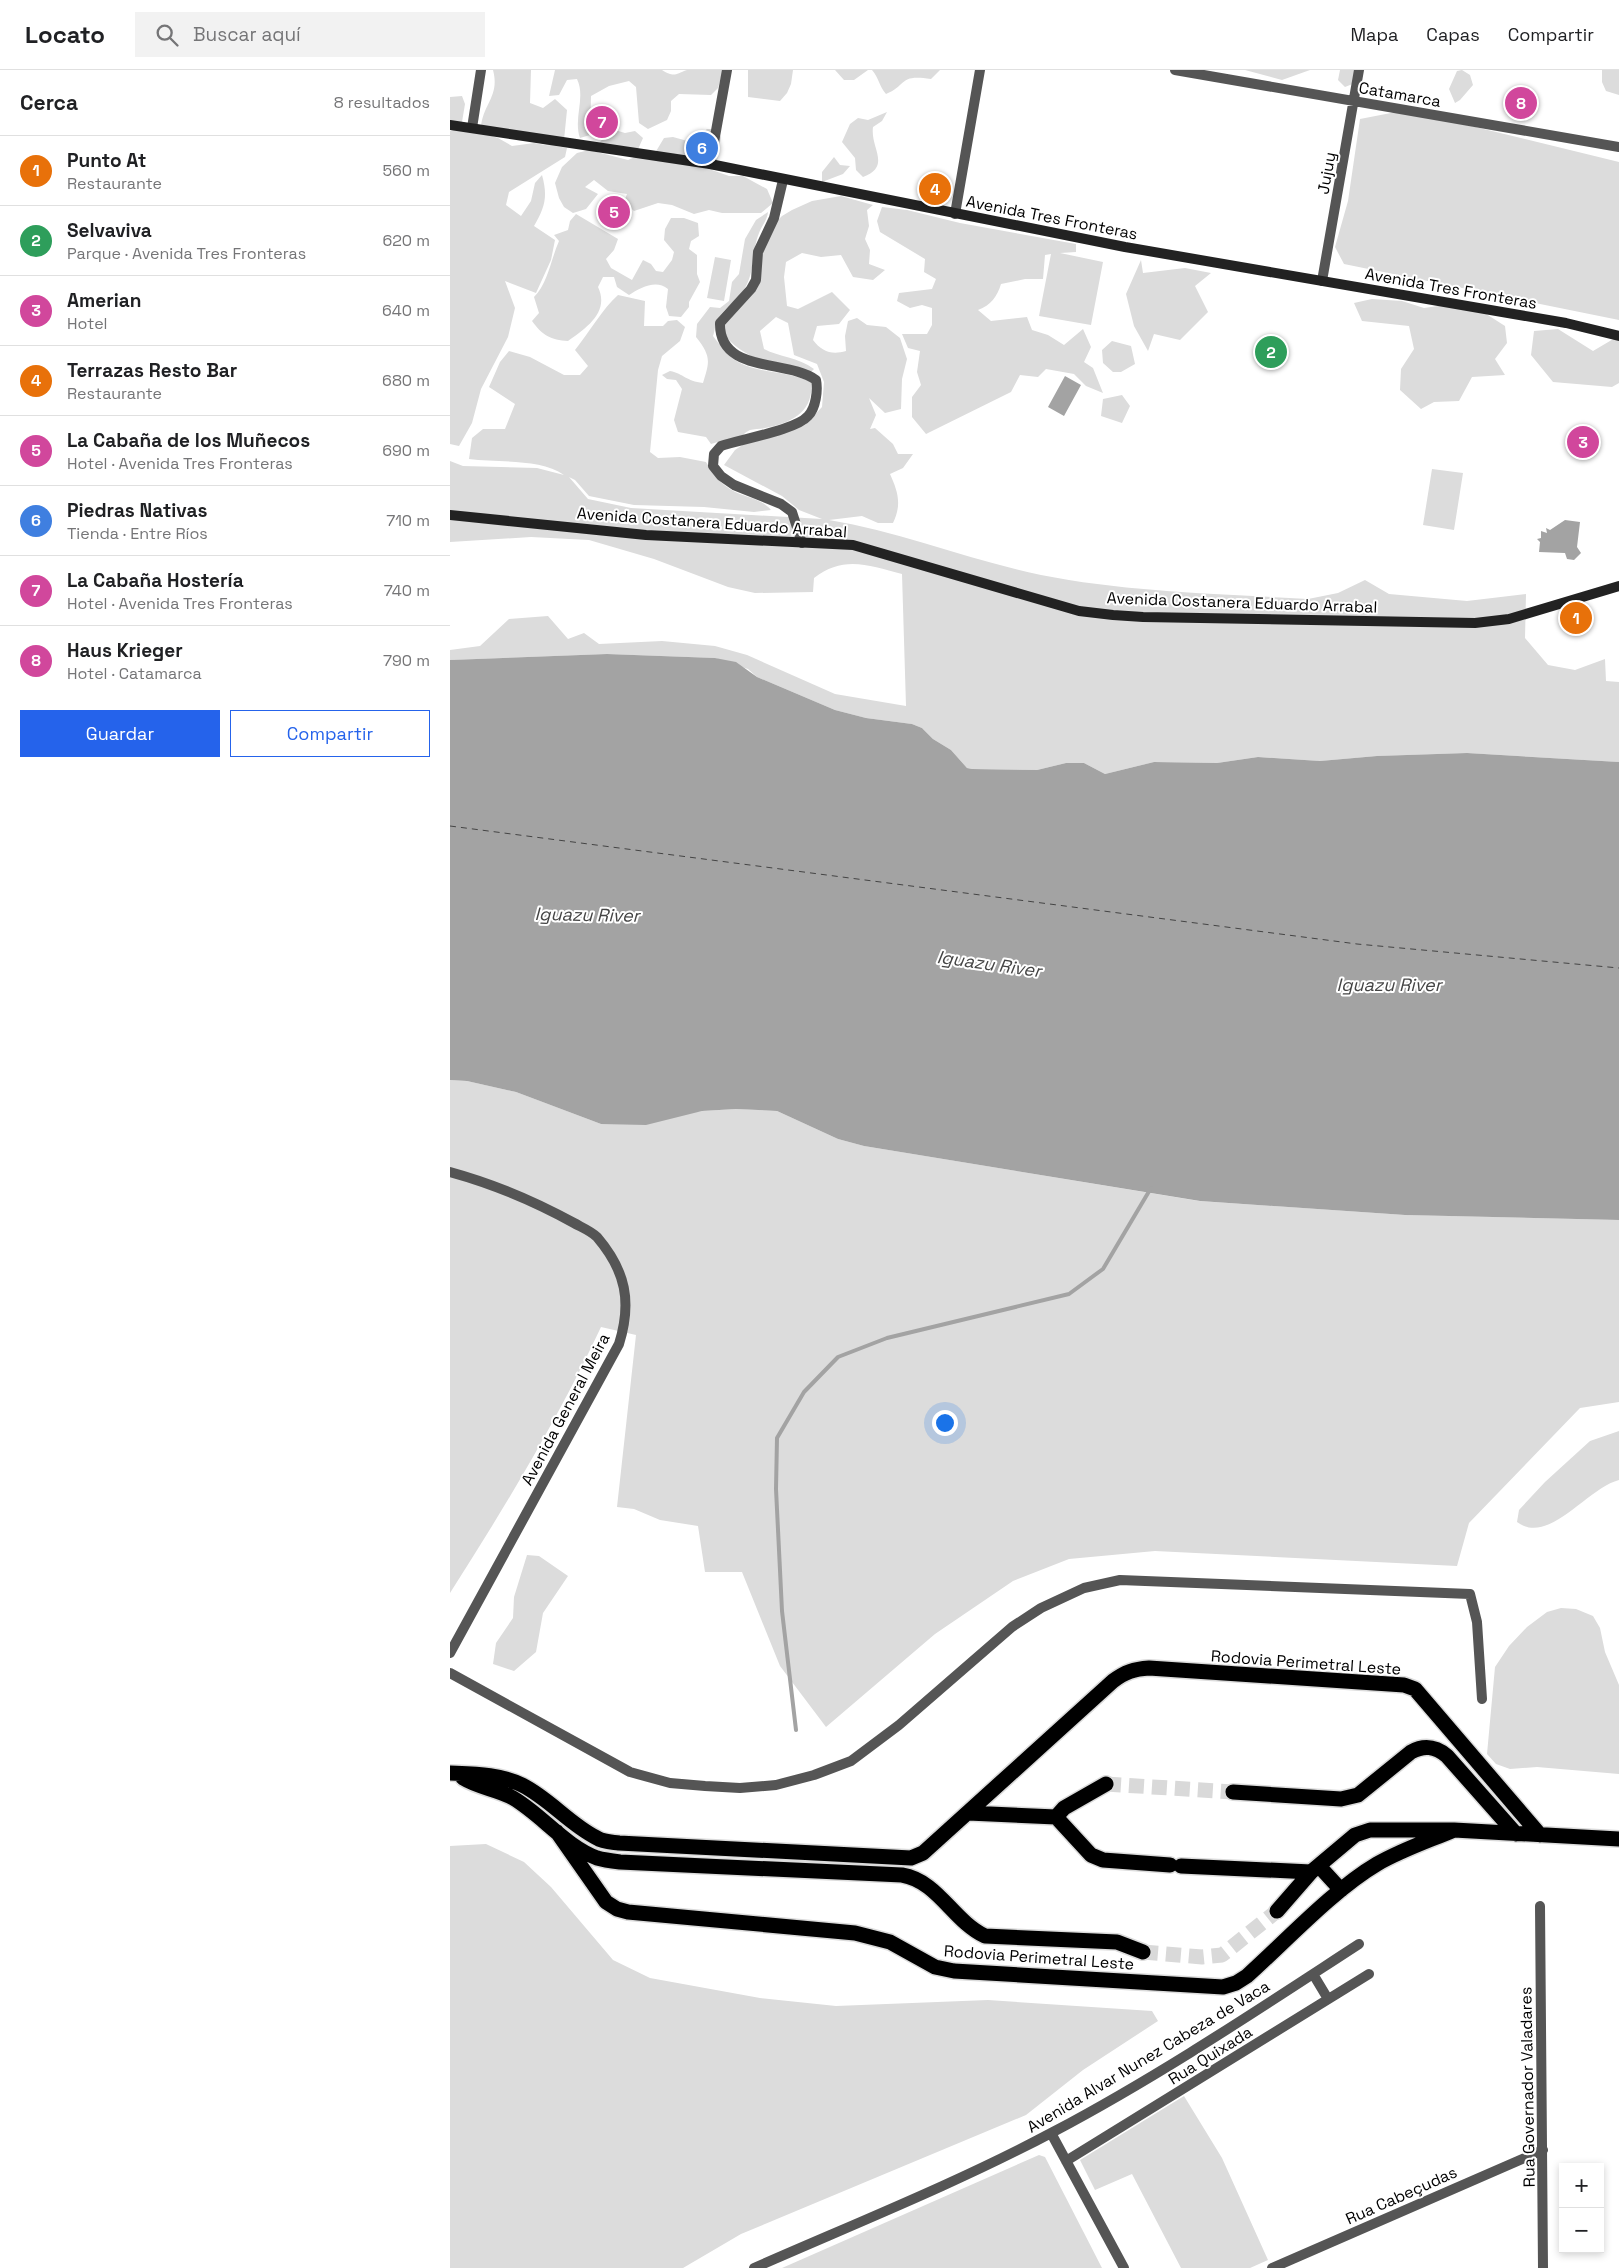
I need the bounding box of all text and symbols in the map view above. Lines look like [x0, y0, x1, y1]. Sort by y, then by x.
search box [135, 12, 485, 57]
text: Locato [25, 19, 105, 50]
icon: search [153, 21, 181, 49]
text: Buscar aquí [193, 22, 301, 47]
text: Mapa [1350, 23, 1398, 46]
text: Capas [1426, 23, 1480, 46]
text: Compartir [1508, 23, 1594, 46]
street label: Catamarca [1357, 77, 1443, 112]
pin: 8 [1505, 84, 1537, 122]
text: Cerca [20, 89, 78, 116]
text: 8 resultados [334, 92, 430, 113]
pin: 7 [586, 103, 618, 141]
pin: 6 [686, 129, 718, 167]
text: Punto At [67, 148, 146, 173]
street label: Jujuy [1312, 150, 1341, 196]
text: 1 [32, 160, 40, 181]
text: 560 m [382, 160, 430, 181]
pin: 4 [919, 170, 951, 208]
text: Restaurante [67, 173, 162, 194]
street label: Avenida Tres Fronteras [964, 191, 1139, 244]
pin: 5 [598, 193, 630, 231]
text: Selvaviva [67, 218, 152, 243]
text: 2 [31, 230, 41, 251]
text: 620 m [382, 230, 430, 251]
text: Parque · Avenida Tres Fronteras [67, 243, 306, 264]
street label: Avenida Tres Fronteras [1363, 263, 1539, 314]
text: Amerian [67, 288, 142, 313]
text: 3 [31, 300, 41, 321]
text: 640 m [382, 300, 430, 321]
text: Hotel [67, 313, 108, 334]
pin: 2 [1255, 333, 1287, 371]
text: Terrazas Resto Bar [67, 358, 237, 383]
text: 4 [31, 370, 41, 391]
text: 680 m [382, 370, 430, 391]
text: Restaurante [67, 383, 162, 404]
pin: 3 [1567, 423, 1599, 461]
text: La Cabaña de los Muñecos [67, 428, 310, 453]
text: 5 [31, 440, 41, 461]
text: 690 m [382, 440, 430, 461]
text: Hotel · Avenida Tres Fronteras [67, 453, 293, 474]
text: Piedras Nativas [67, 498, 207, 523]
street label: Avenida Costanera Eduardo Arrabal [576, 503, 848, 542]
text: 6 [31, 510, 41, 531]
text: 710 m [386, 510, 430, 531]
text: Tienda · Entre Ríos [67, 523, 208, 544]
text: La Cabaña Hostería [67, 568, 244, 593]
text: 7 [32, 580, 40, 601]
text: 740 m [384, 580, 430, 601]
street label: Avenida Costanera Eduardo Arrabal [1106, 587, 1378, 618]
text: Hotel · Avenida Tres Fronteras [67, 593, 293, 614]
pin: 1 [1560, 599, 1592, 637]
text: Haus Krieger [67, 638, 183, 663]
text: 8 [31, 650, 41, 671]
text: 790 m [383, 650, 430, 671]
text: Hotel · Catamarca [67, 663, 202, 684]
button: Guardar [20, 710, 220, 757]
button: Compartir [230, 710, 430, 757]
water label: Iguazu River [534, 902, 642, 927]
water label: Iguazu River [936, 945, 1045, 982]
water label: Iguazu River [1337, 973, 1444, 996]
street label: Avenida General Meira [516, 1330, 614, 1489]
your location [932, 1410, 958, 1436]
street label: Rodovia Perimetral Leste [1210, 1645, 1402, 1680]
street label: Rodovia Perimetral Leste [943, 1940, 1135, 1975]
street label: Avenida Alvar Nunez Cabeza de Vaca [1023, 1975, 1273, 2137]
street label: Rua Governador Valadares [1515, 1987, 1540, 2187]
street label: Rua Quixada [1164, 2021, 1256, 2090]
street label: Rua Cabeçudas [1342, 2162, 1460, 2229]
map controls [1559, 2163, 1604, 2253]
button: + [1559, 2163, 1604, 2208]
button: − [1559, 2208, 1604, 2253]

